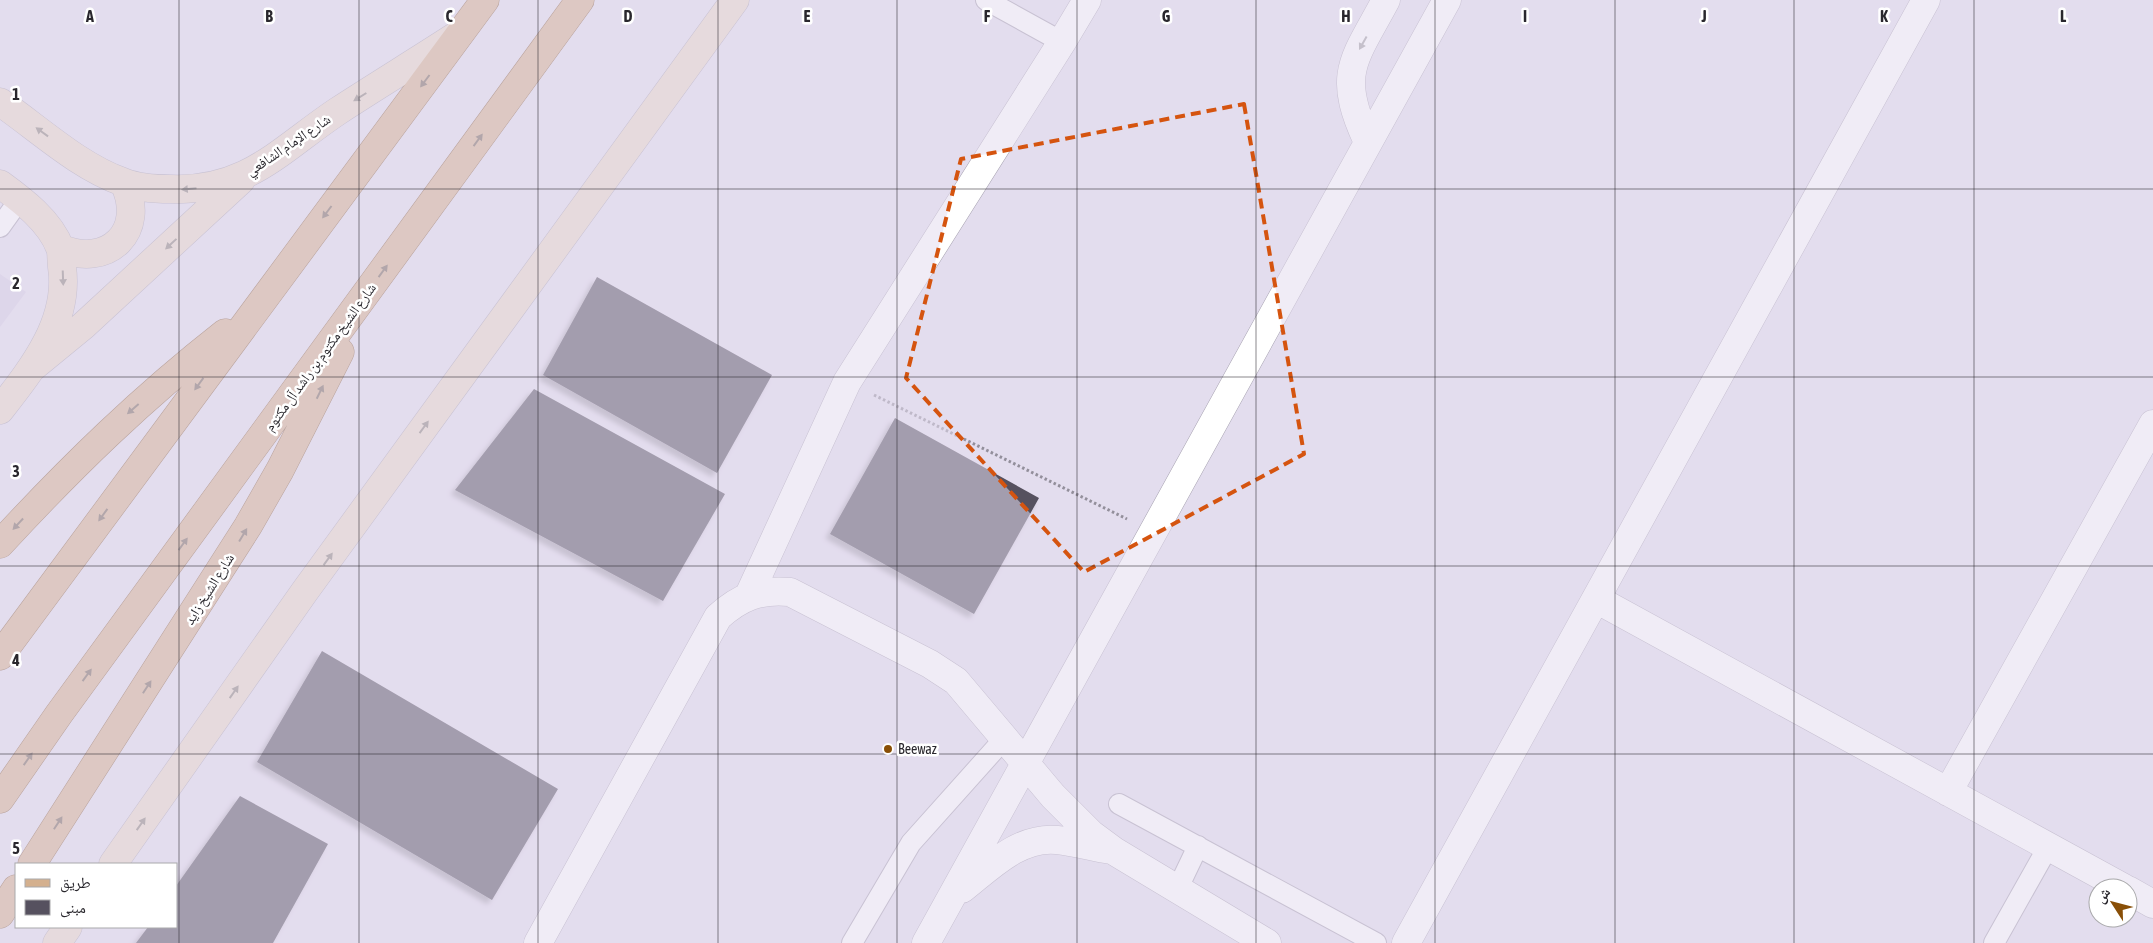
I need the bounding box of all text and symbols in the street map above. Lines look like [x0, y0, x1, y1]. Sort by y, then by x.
text: A [85, 7, 94, 25]
text: B [265, 7, 273, 25]
text: C [445, 7, 453, 25]
text: D [624, 7, 633, 25]
text: E [804, 7, 811, 25]
text: F [984, 7, 991, 25]
text: G [1162, 7, 1171, 25]
text: H [1341, 7, 1351, 25]
text: I [1523, 7, 1527, 25]
text: J [1700, 7, 1707, 25]
text: K [1880, 7, 1888, 25]
text: L [2060, 7, 2067, 25]
one-way arrow [1359, 35, 1367, 50]
one-way arrow [420, 75, 430, 88]
text: 1 [12, 85, 20, 103]
one-way arrow [354, 92, 367, 102]
street label: شارع الإمام الشافعي [243, 111, 335, 182]
one-way arrow [35, 127, 49, 137]
one-way arrow [473, 134, 484, 147]
one-way arrow [181, 185, 197, 193]
one-way arrow [322, 205, 332, 219]
one-way arrow [165, 238, 177, 250]
one-way arrow [378, 265, 388, 278]
one-way arrow [59, 270, 67, 286]
text: 2 [12, 274, 20, 292]
street label: شارع الشيخ مكتوم بن راشد آل مكتوم [261, 280, 381, 435]
one-way arrow [194, 377, 204, 391]
one-way arrow [316, 385, 324, 399]
one-way arrow [126, 404, 139, 415]
one-way arrow [419, 421, 429, 434]
text: 3 [12, 462, 20, 480]
one-way arrow [98, 508, 108, 522]
one-way arrow [12, 518, 24, 530]
one-way arrow [238, 528, 248, 541]
one-way arrow [178, 538, 189, 551]
street label: شارع الشيخ زايد [181, 551, 239, 628]
one-way arrow [323, 553, 334, 566]
text: 4 [11, 651, 20, 669]
one-way arrow [82, 669, 93, 682]
one-way arrow [142, 680, 151, 693]
one-way arrow [229, 685, 239, 698]
place label: Beewaz [898, 741, 937, 757]
marker: Beewaz [882, 743, 894, 755]
one-way arrow [23, 752, 33, 766]
one-way arrow [54, 817, 63, 830]
one-way arrow [136, 818, 146, 831]
text: 5 [12, 839, 20, 857]
legend [15, 863, 178, 928]
text: طريق [60, 874, 91, 893]
north arrow [2088, 878, 2138, 928]
text: ش [2092, 885, 2114, 907]
text: مبنى [60, 899, 86, 918]

